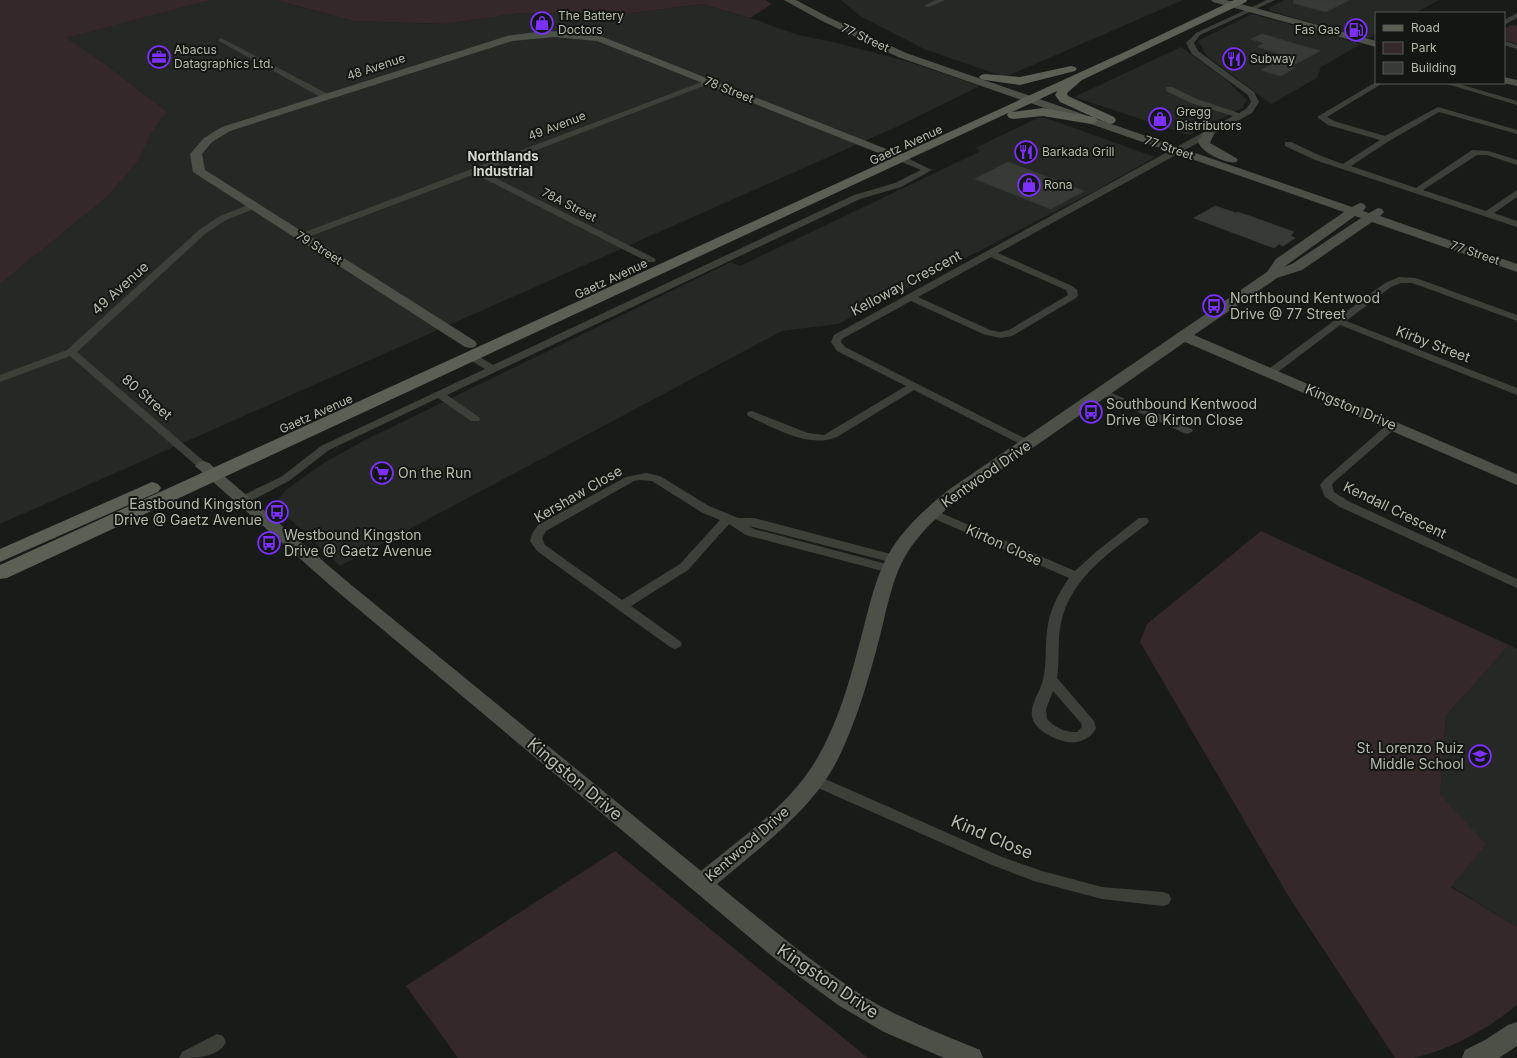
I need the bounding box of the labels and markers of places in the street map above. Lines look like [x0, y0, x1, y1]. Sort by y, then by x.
place label: The Battery Doctors [558, 8, 624, 37]
shop icon: The Battery Doctors [529, 10, 555, 36]
fuel station icon: Fas Gas [1343, 17, 1369, 43]
place label: Fas Gas [1295, 22, 1340, 37]
place label: Abacus Datagraphics Ltd. [174, 42, 274, 71]
office icon: Abacus Datagraphics Ltd. [146, 44, 172, 70]
restaurant icon: Subway [1221, 46, 1247, 72]
place label: Subway [1250, 51, 1295, 66]
place label: Gregg Distributors [1176, 104, 1242, 133]
shop icon: Gregg Distributors [1147, 106, 1173, 132]
restaurant icon: Barkada Grill [1013, 139, 1039, 165]
place label: Barkada Grill [1042, 144, 1114, 159]
shop icon: Rona [1016, 172, 1042, 198]
place label: Rona [1044, 177, 1073, 192]
place label: Northbound Kentwood Drive @ 77 Street [1230, 289, 1380, 322]
bus stop icon: Northbound Kentwood Drive @ 77 Street [1201, 293, 1227, 319]
place label: Southbound Kentwood Drive @ Kirton Close [1106, 395, 1257, 428]
bus stop icon: Southbound Kentwood Drive @ Kirton Close [1078, 399, 1104, 425]
supermarket icon: On the Run [369, 460, 395, 486]
place label: On the Run [398, 464, 471, 481]
place label: Eastbound Kingston Drive @ Gaetz Avenue [114, 495, 262, 528]
bus stop icon: Eastbound Kingston Drive @ Gaetz Avenue [264, 499, 290, 525]
place label: Westbound Kingston Drive @ Gaetz Avenue [284, 526, 432, 559]
bus stop icon: Westbound Kingston Drive @ Gaetz Avenue [256, 530, 282, 556]
place label: St. Lorenzo Ruiz Middle School [1356, 739, 1464, 772]
school or university icon: St. Lorenzo Ruiz Middle School [1467, 743, 1493, 769]

